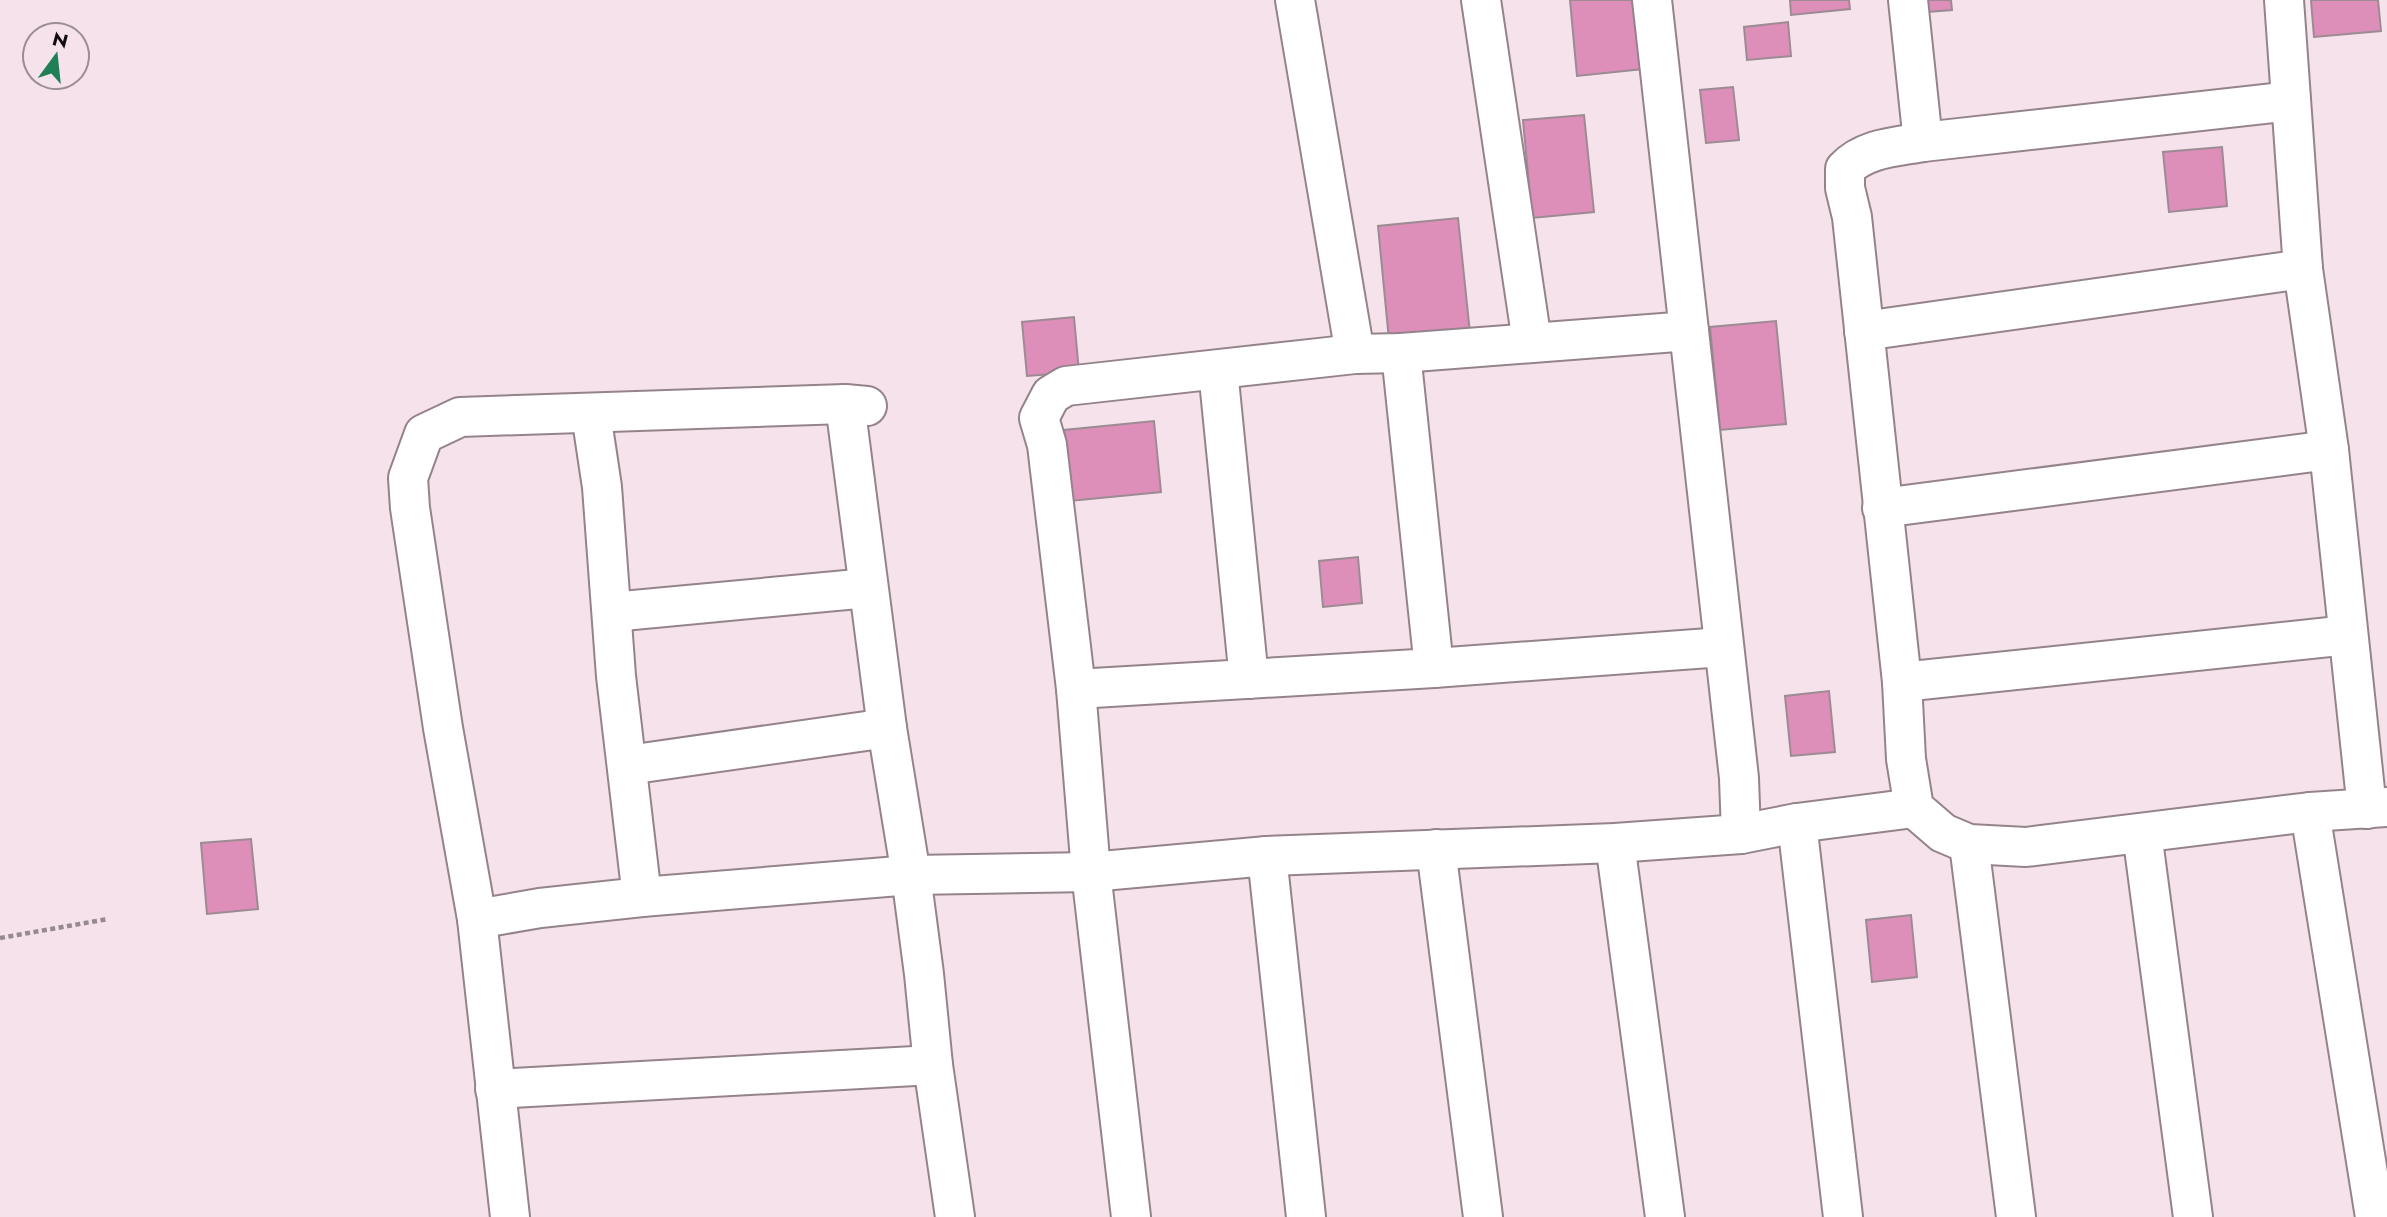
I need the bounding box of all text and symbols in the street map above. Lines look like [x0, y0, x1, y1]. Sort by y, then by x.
north arrow [21, 21, 91, 91]
text: N [49, 25, 71, 55]

